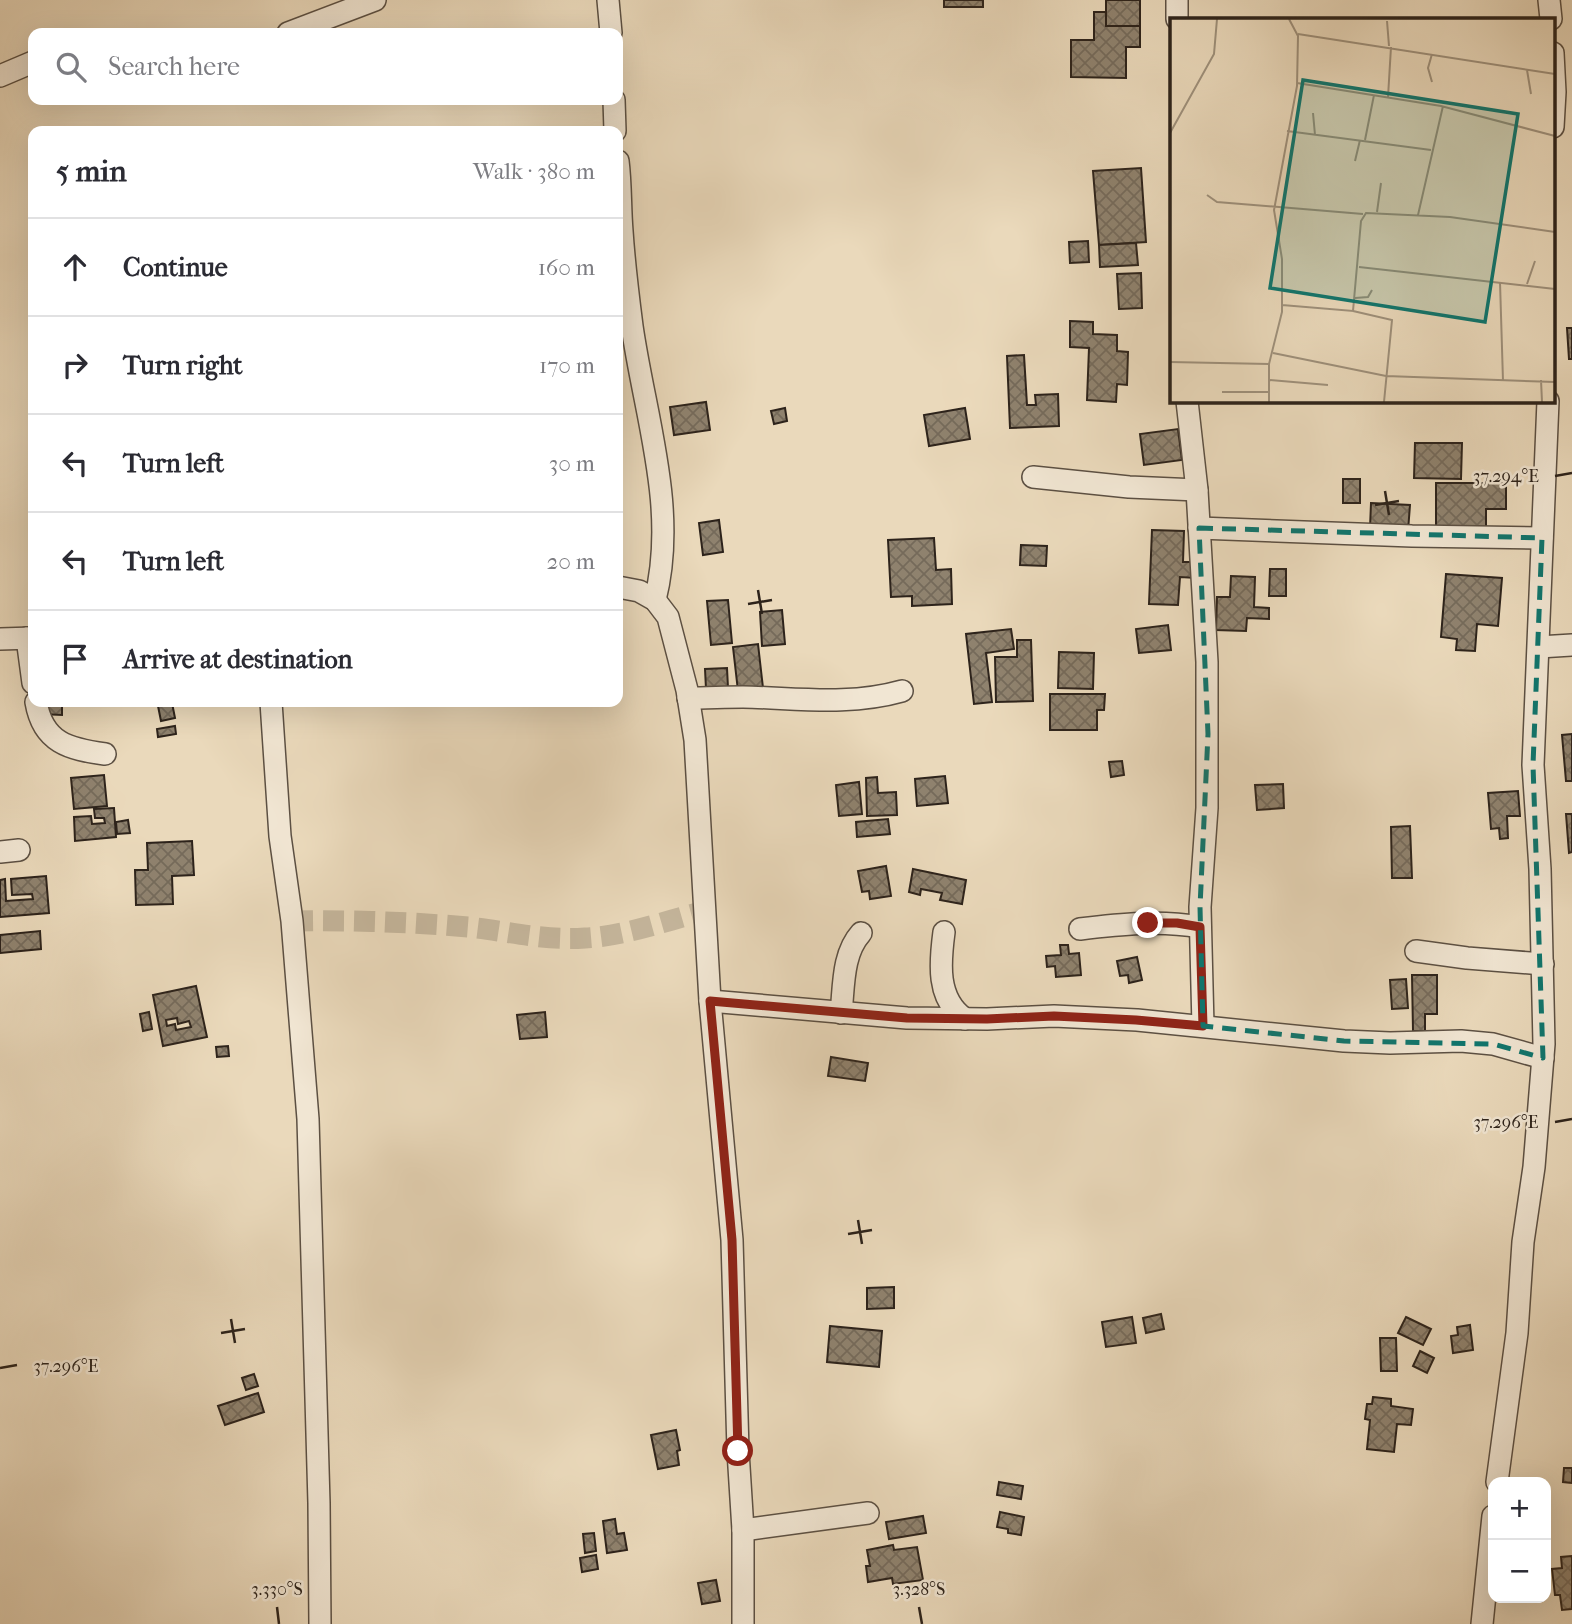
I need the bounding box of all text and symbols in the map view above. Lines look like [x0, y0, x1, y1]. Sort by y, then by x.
inset map [1170, 18, 1554, 402]
search box [28, 28, 623, 105]
icon: search [52, 48, 90, 86]
text: Search here [108, 51, 240, 82]
text: 5 min [56, 154, 127, 189]
text: Walk · 380 m [473, 158, 595, 185]
icon: ahead [56, 248, 94, 286]
text: Continue [123, 252, 228, 283]
text: 160 m [538, 254, 595, 281]
icon: right [56, 346, 94, 384]
text: Turn right [123, 350, 243, 381]
text: 170 m [539, 352, 595, 379]
icon: left [56, 444, 94, 482]
text: Turn left [123, 448, 224, 479]
text: 30 m [549, 450, 595, 477]
text: 37.294°E [1473, 466, 1539, 487]
icon: left [56, 542, 94, 580]
text: Turn left [123, 546, 224, 577]
text: 20 m [546, 548, 595, 575]
icon: arrive [56, 640, 94, 678]
text: Arrive at destination [123, 644, 353, 675]
route end [1132, 907, 1163, 938]
text: 37.296°E [1473, 1112, 1539, 1133]
text: 37.296°E [33, 1356, 99, 1377]
route start [722, 1435, 753, 1466]
map controls [1488, 1477, 1551, 1603]
button: + [1488, 1477, 1551, 1540]
button: − [1488, 1540, 1551, 1603]
text: 3.330°S [251, 1579, 303, 1600]
text: 3.328°S [893, 1579, 945, 1600]

